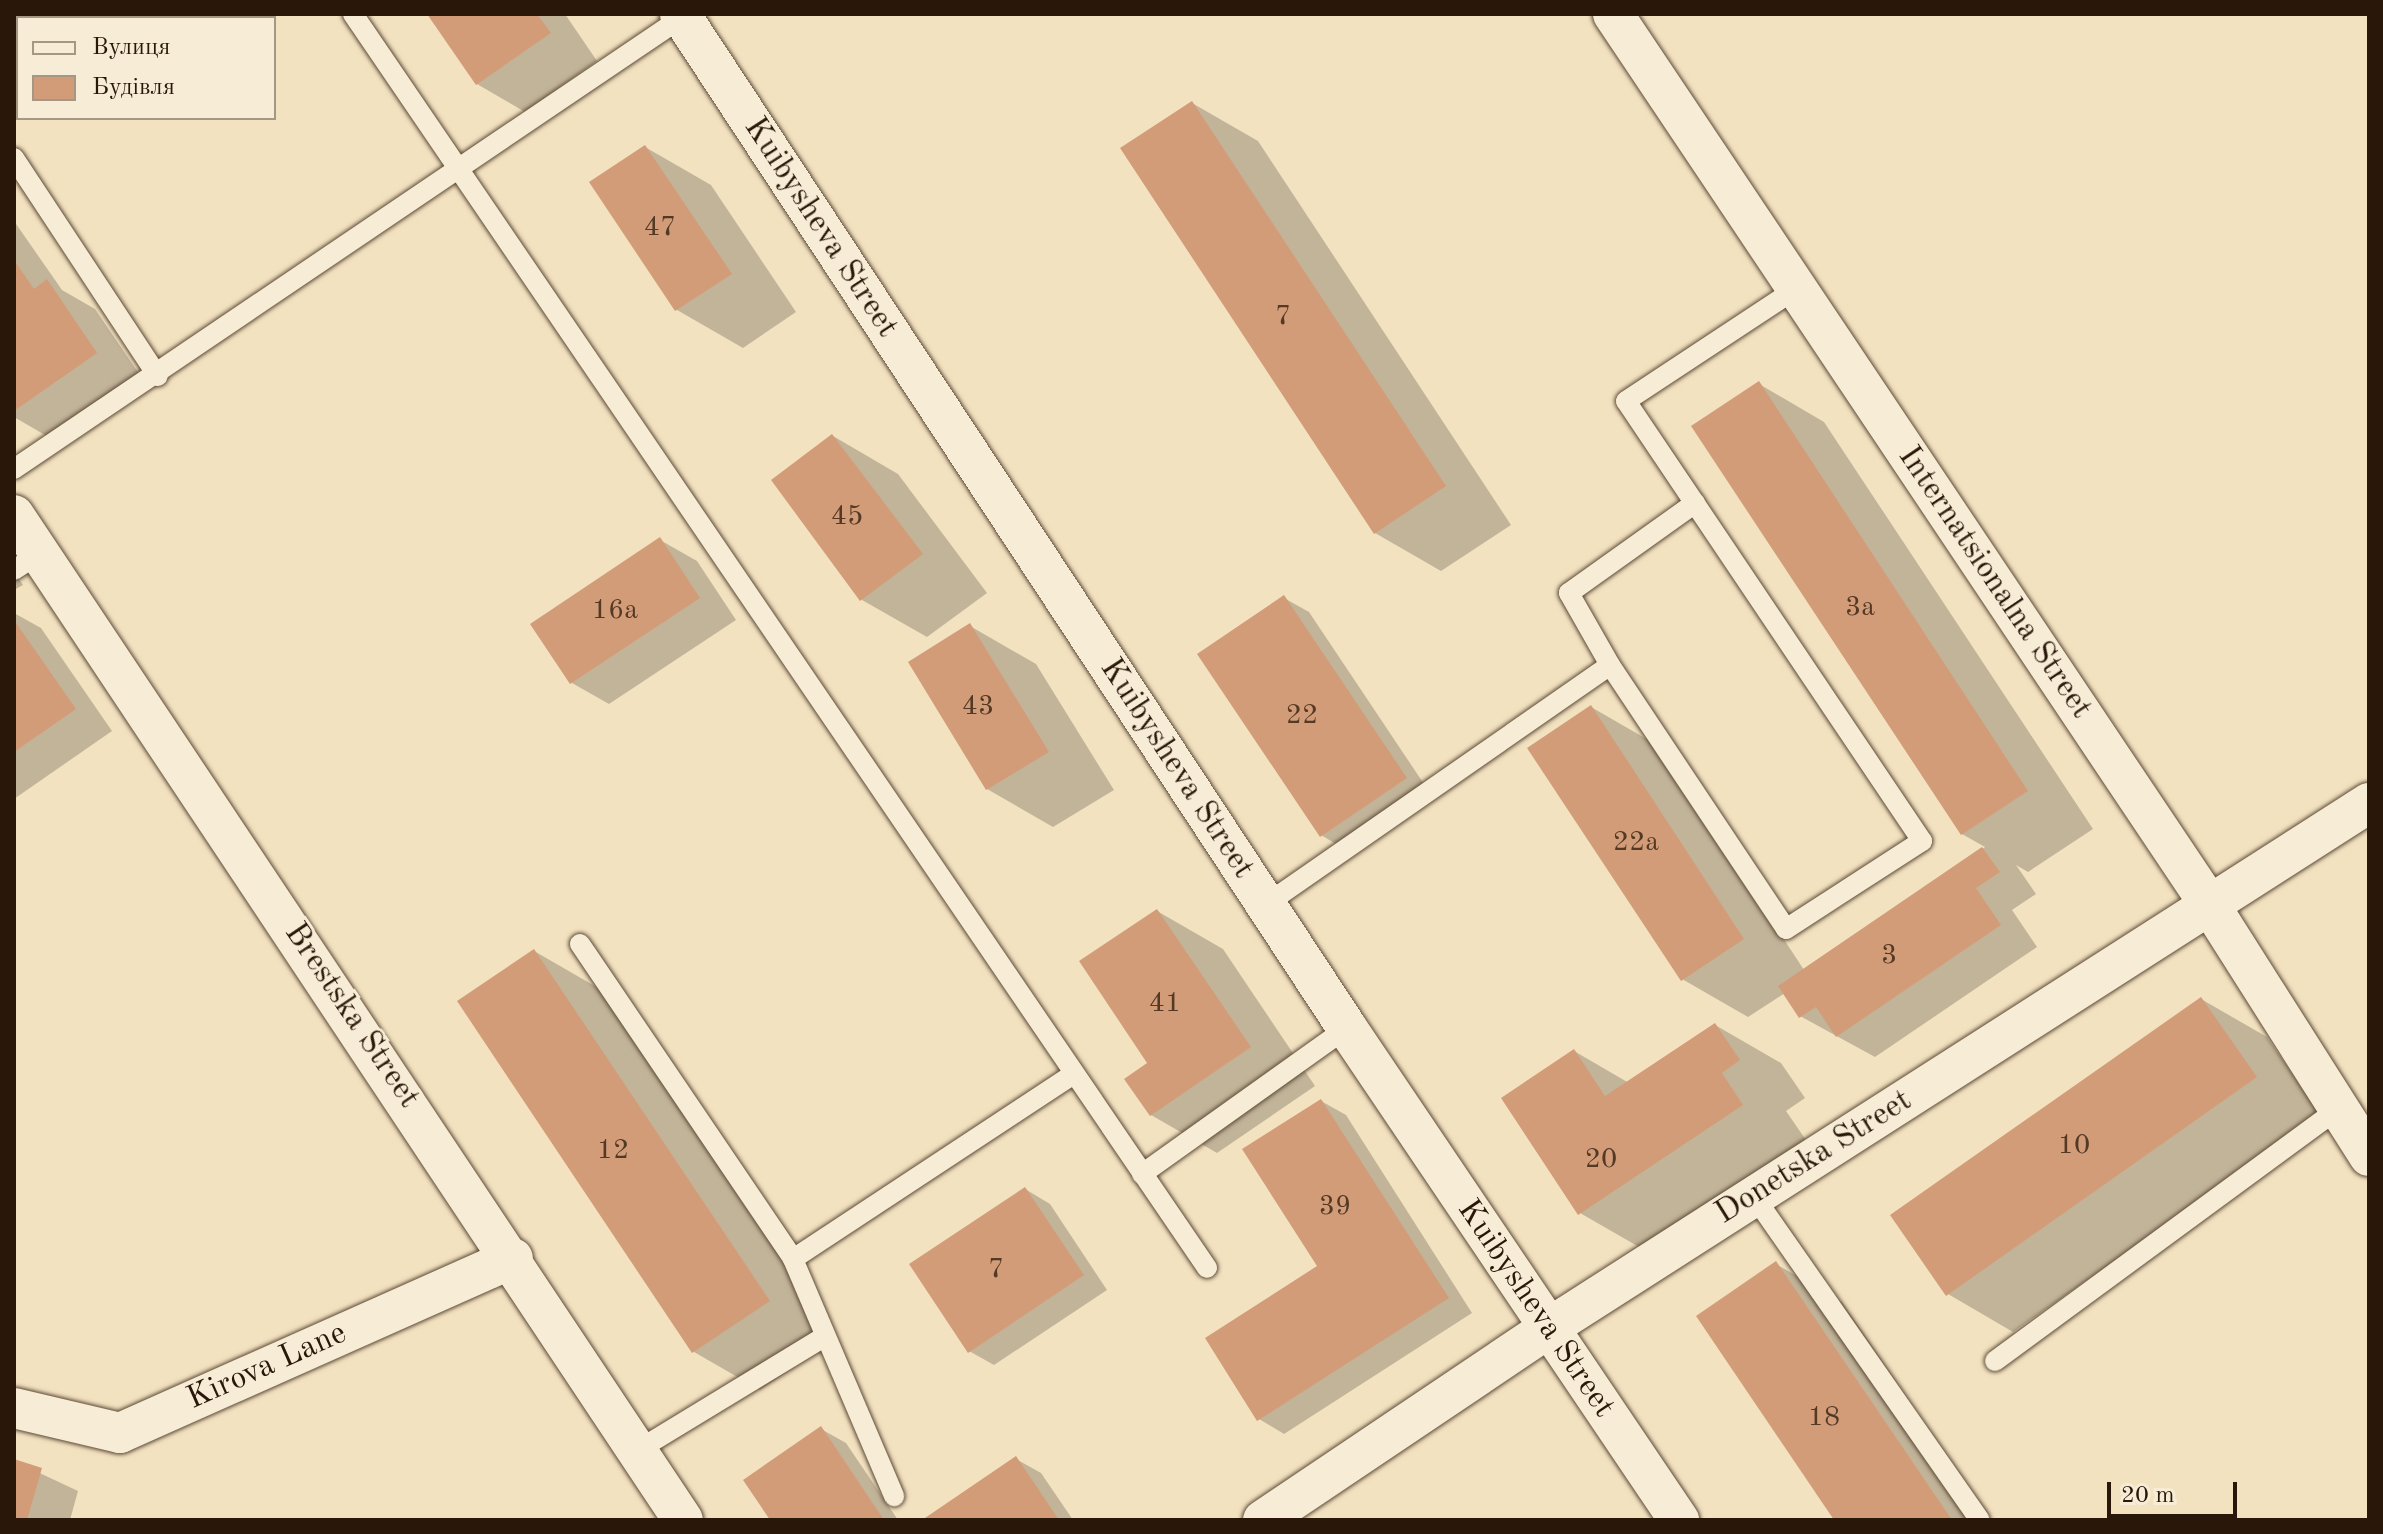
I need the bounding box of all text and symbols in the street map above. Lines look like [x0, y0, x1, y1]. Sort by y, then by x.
legend [16, 16, 276, 120]
text: Вулиця [92, 36, 171, 60]
text: Будівля [92, 76, 175, 100]
street label: Kuibysheva Street [735, 111, 905, 345]
house number: 47 [644, 211, 676, 245]
house number: 7 [1275, 300, 1291, 334]
street label: Internatsionalna Street [1889, 440, 2099, 726]
house number: 45 [831, 500, 863, 534]
house number: 3а [1845, 591, 1875, 625]
house number: 16а [592, 594, 638, 628]
street label: Kuibysheva Street [1091, 652, 1261, 886]
house number: 43 [962, 690, 994, 724]
house number: 22 [1286, 699, 1318, 733]
house number: 22а [1613, 826, 1659, 860]
street label: Brestska Street [275, 916, 427, 1116]
house number: 3 [1881, 939, 1897, 973]
house number: 41 [1149, 987, 1181, 1021]
street label: Donetska Street [1709, 1082, 1919, 1234]
house number: 10 [2058, 1129, 2090, 1163]
house number: 12 [597, 1134, 629, 1168]
house number: 20 [1585, 1143, 1617, 1177]
house number: 39 [1319, 1190, 1351, 1224]
street label: Kuibysheva Street [1448, 1193, 1622, 1425]
house number: 7 [988, 1253, 1004, 1287]
street label: Kirova Lane [181, 1315, 353, 1419]
house number: 18 [1808, 1401, 1840, 1435]
scale bar [2111, 1466, 2241, 1516]
text: 20 m [2121, 1484, 2175, 1508]

